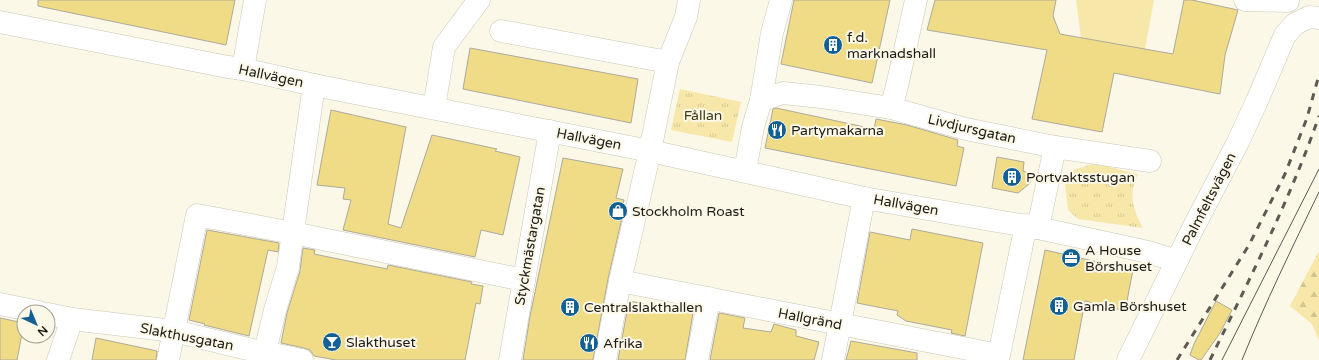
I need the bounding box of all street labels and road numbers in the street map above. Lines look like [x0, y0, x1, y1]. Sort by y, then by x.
street label: Hallvägen [237, 61, 305, 91]
street label: Livdjursgatan [926, 111, 1018, 147]
street label: Hallvägen [555, 124, 623, 154]
street label: Palmfeltsvägen [1178, 150, 1240, 248]
street label: Styckmästargatan [511, 185, 549, 307]
street label: Hallvägen [872, 191, 940, 219]
street label: Hallgränd [777, 304, 843, 334]
street label: Slakthusgatan [139, 320, 235, 354]

